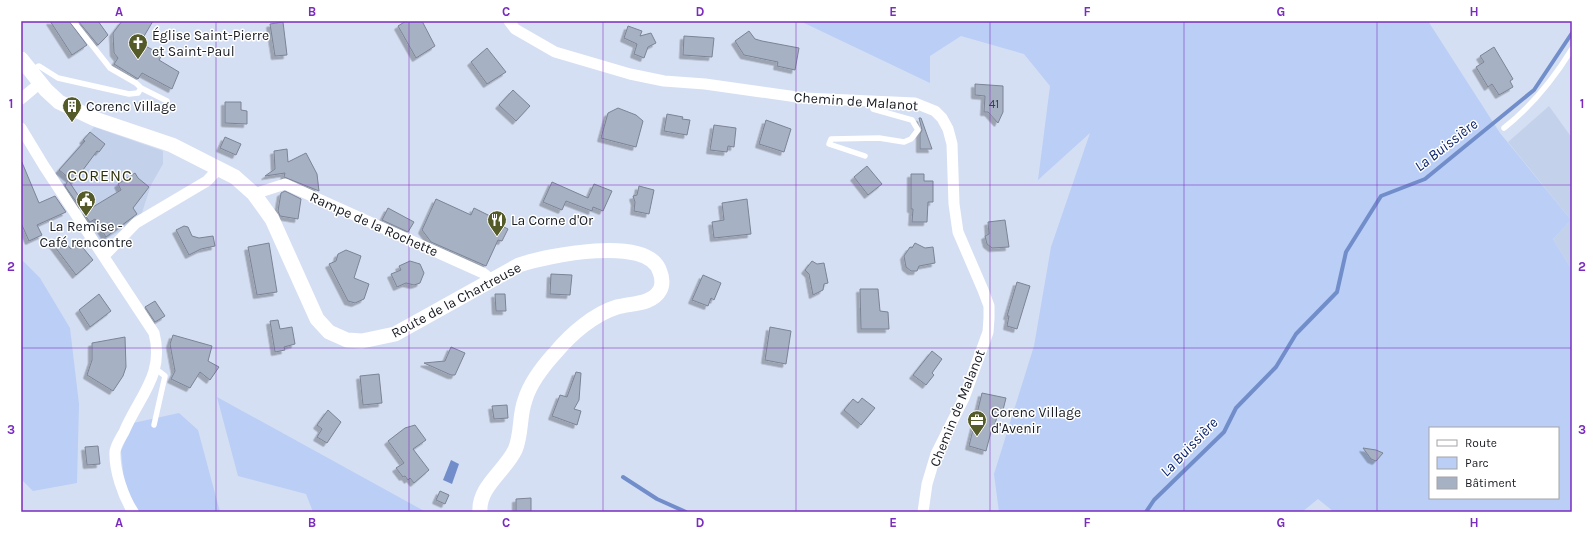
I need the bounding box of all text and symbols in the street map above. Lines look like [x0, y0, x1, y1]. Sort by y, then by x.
text: A [115, 4, 123, 19]
text: B [308, 4, 316, 19]
text: C [502, 4, 510, 19]
text: D [696, 4, 705, 19]
text: E [889, 4, 897, 19]
text: F [1083, 4, 1091, 19]
text: G [1277, 4, 1285, 19]
text: H [1469, 4, 1479, 19]
place label: Église Saint-Pierre et Saint-Paul [152, 26, 269, 60]
church icon: Église Saint-Pierre et Saint-Paul [127, 32, 149, 60]
street label: Chemin de Malanot [793, 89, 919, 114]
building icon: Corenc Village [61, 95, 83, 123]
text: 1 [9, 96, 13, 111]
text: 1 [1580, 96, 1584, 111]
house number: 41 [989, 97, 999, 111]
place label: Corenc Village [86, 98, 176, 115]
water label: La Buissière [1411, 115, 1481, 175]
district label: CORENC [67, 166, 133, 185]
street label: Rampe de la Rochette [307, 188, 441, 260]
public building icon: La Remise - Café rencontre [75, 189, 97, 217]
restaurant icon: La Corne d'Or [486, 209, 508, 237]
place label: La Corne d'Or [511, 212, 594, 229]
place label: La Remise - Café rencontre [39, 218, 133, 251]
text: 2 [7, 259, 15, 274]
street label: Route de la Chartreuse [388, 259, 524, 342]
text: 2 [1578, 259, 1586, 274]
street label: Chemin de Malanot [926, 347, 989, 469]
place label: Corenc Village d'Avenir [991, 404, 1081, 437]
office icon: Corenc Village d'Avenir [966, 409, 988, 437]
water label: La Buissière [1156, 414, 1222, 480]
text: 3 [7, 422, 15, 437]
text: 3 [1578, 422, 1586, 437]
legend [1429, 427, 1559, 499]
text: Route [1465, 436, 1497, 450]
text: Parc [1465, 456, 1489, 470]
text: Bâtiment [1465, 476, 1517, 490]
text: A [115, 515, 123, 530]
text: B [308, 515, 316, 530]
text: C [502, 515, 510, 530]
text: D [696, 515, 705, 530]
text: E [889, 515, 897, 530]
text: F [1083, 515, 1091, 530]
text: G [1277, 515, 1285, 530]
text: H [1469, 515, 1479, 530]

